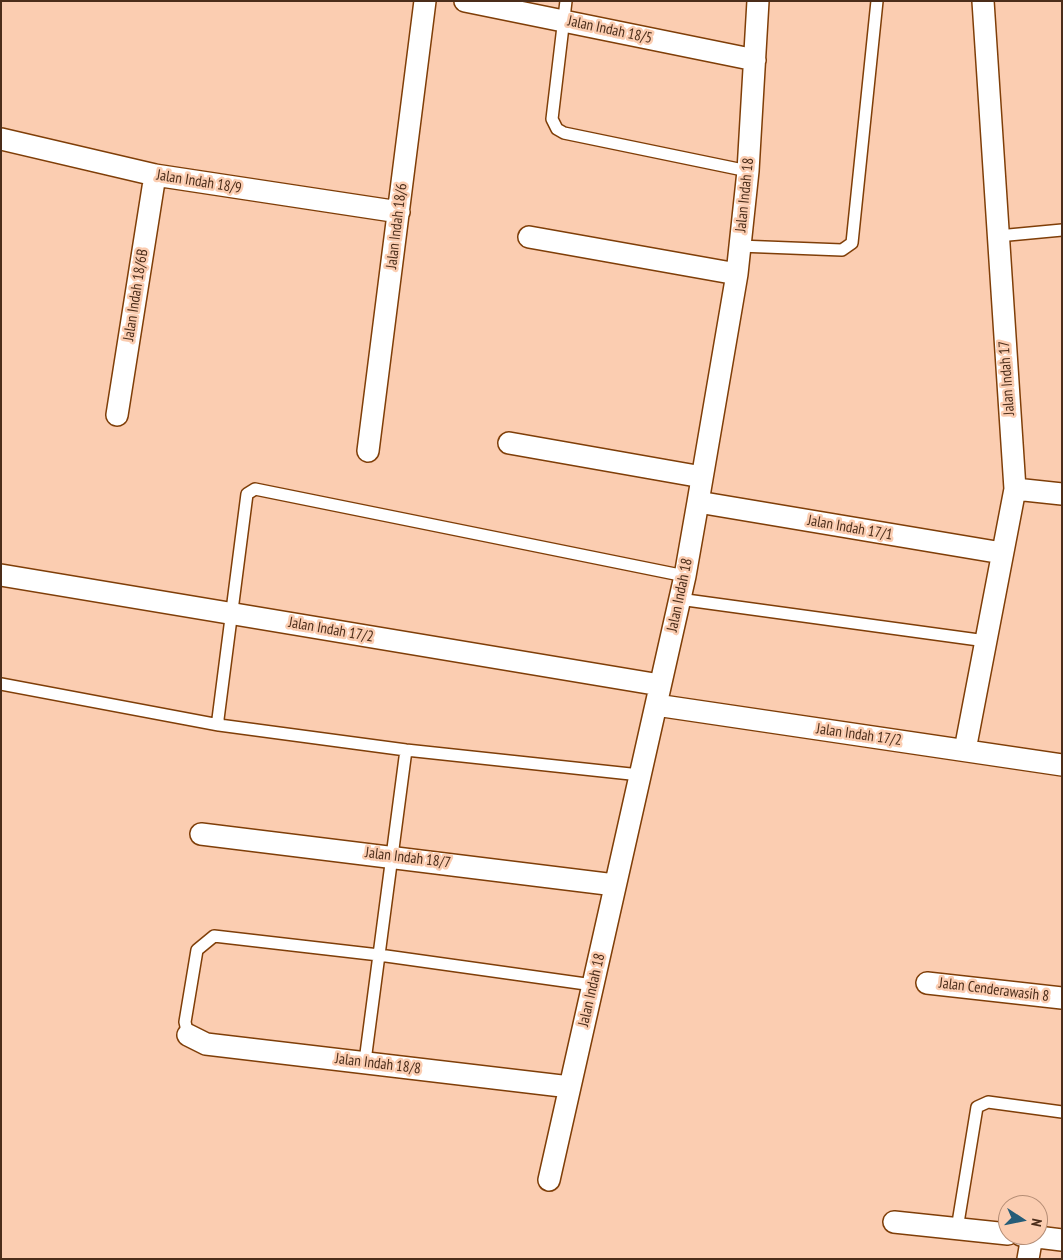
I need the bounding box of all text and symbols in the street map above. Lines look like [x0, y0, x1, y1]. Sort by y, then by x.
street label: Jalan Indah 18/5 [566, 12, 654, 48]
street label: Jalan Indah 18 [732, 157, 758, 233]
street label: Jalan Indah 18/9 [155, 166, 243, 198]
street label: Jalan Indah 18/6 [383, 182, 411, 270]
street label: Jalan Indah 18/6B [120, 248, 152, 342]
street label: Jalan Indah 17 [995, 340, 1019, 416]
street label: Jalan Indah 17/1 [806, 512, 894, 544]
street label: Jalan Indah 18 [663, 557, 697, 633]
street label: Jalan Indah 17/2 [287, 614, 375, 646]
street label: Jalan Indah 17/2 [815, 720, 903, 750]
street label: Jalan Indah 18/7 [364, 844, 452, 872]
street label: Jalan Indah 18 [575, 952, 609, 1028]
street label: Jalan Cenderawasih 8 [938, 974, 1050, 1006]
street label: Jalan Indah 18/8 [334, 1050, 422, 1078]
north arrow [998, 1195, 1048, 1245]
text: N [1027, 1217, 1046, 1228]

